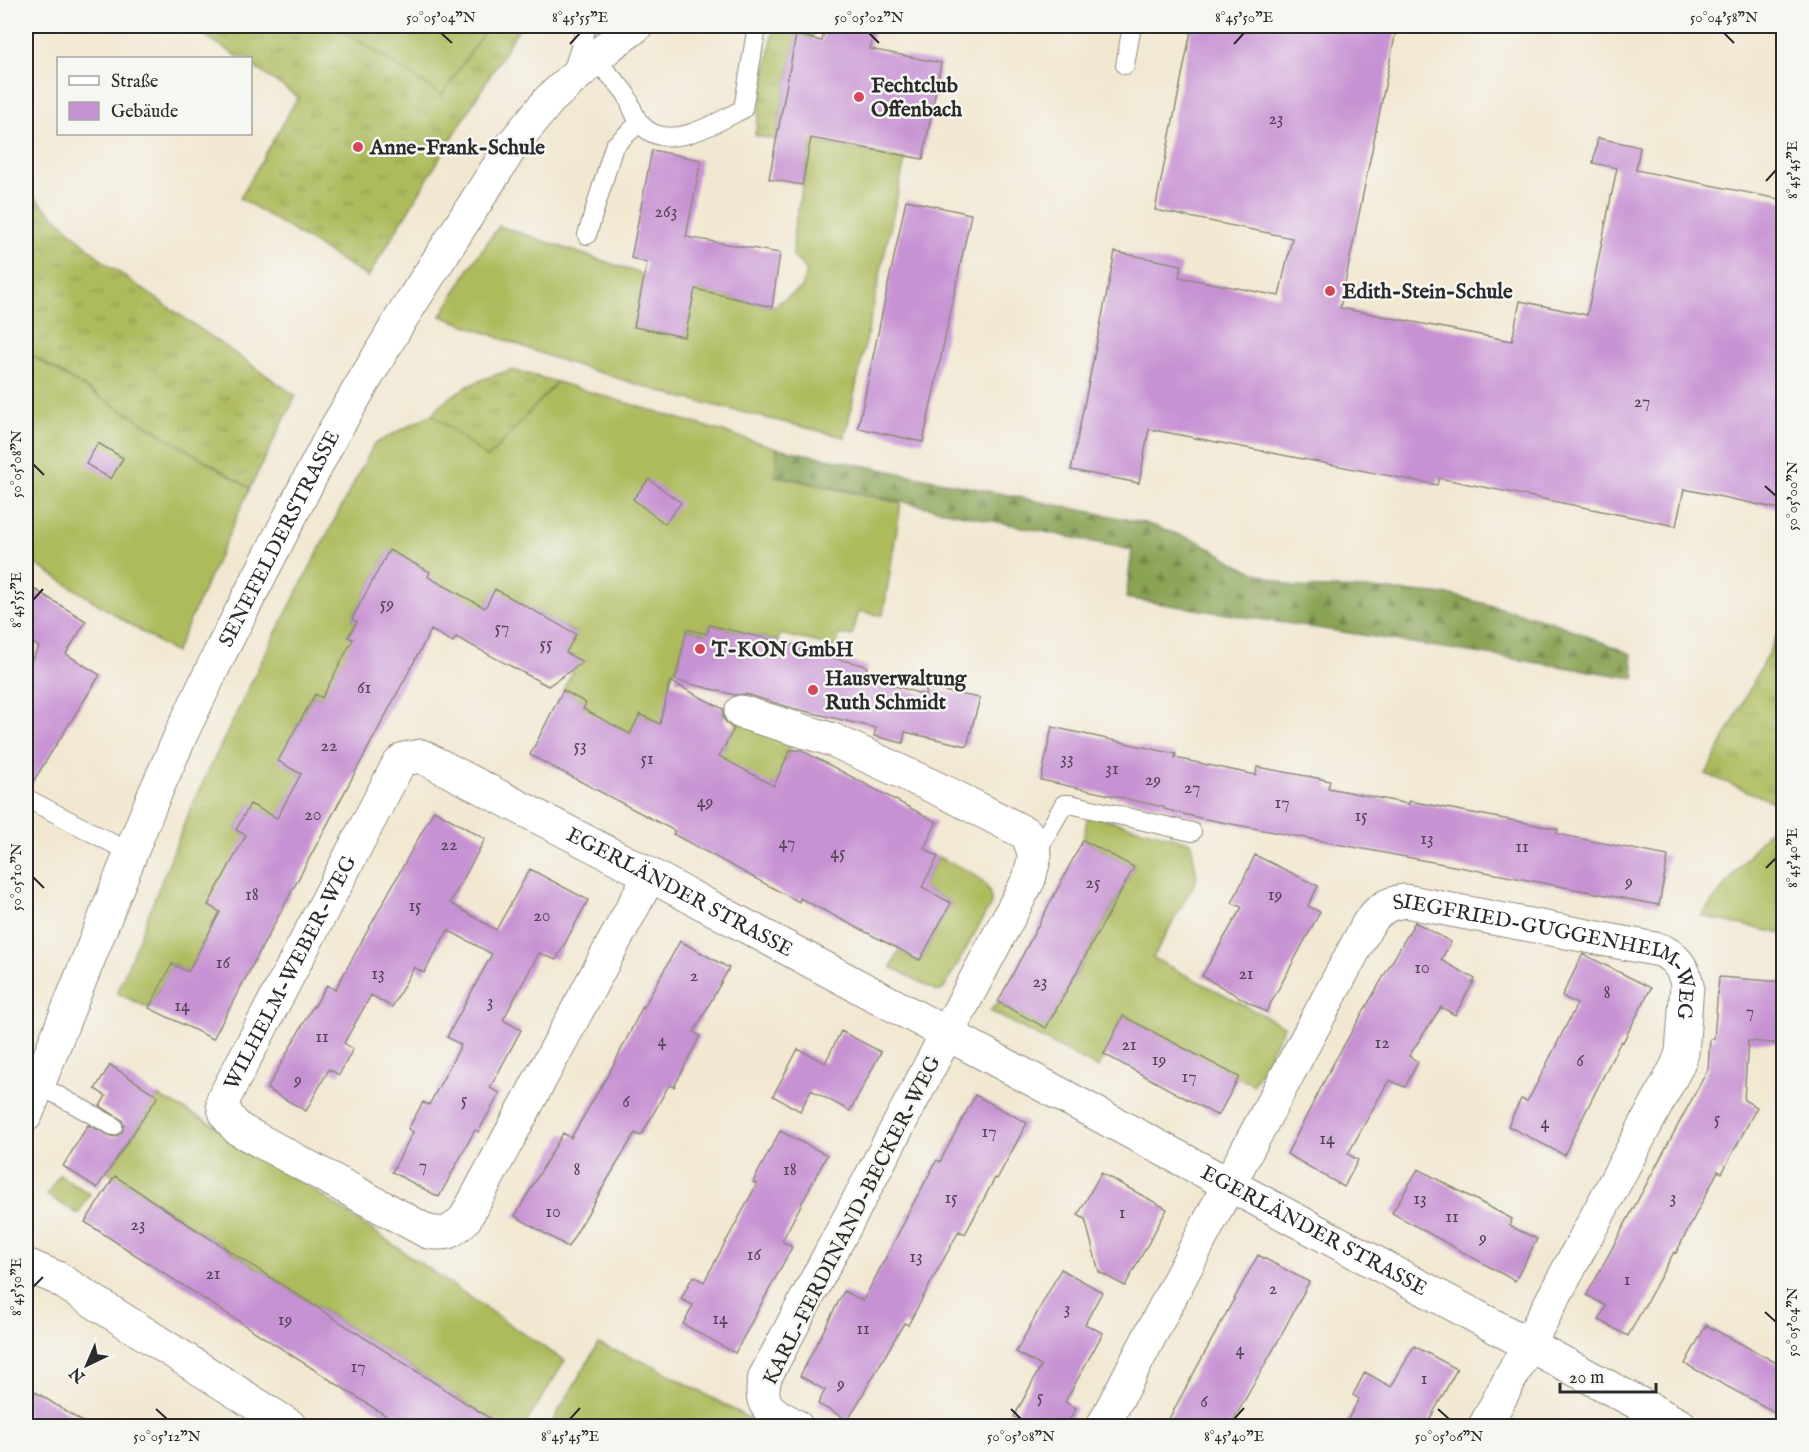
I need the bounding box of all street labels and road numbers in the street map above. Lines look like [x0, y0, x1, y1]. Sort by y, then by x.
street label: SENEFELDERSTRASSE [213, 426, 347, 652]
street label: EGERLÄNDER STRASSE [561, 822, 797, 964]
street label: WILHELM-WEBER-WEG [219, 851, 364, 1095]
street label: SIEGFRIED-GUGGENHEIM-WEG [1390, 889, 1700, 1021]
street label: KARL-FERDINAND-BECKER-WEG [757, 1051, 948, 1390]
street label: EGERLÄNDER STRASSE [1196, 1160, 1431, 1303]

